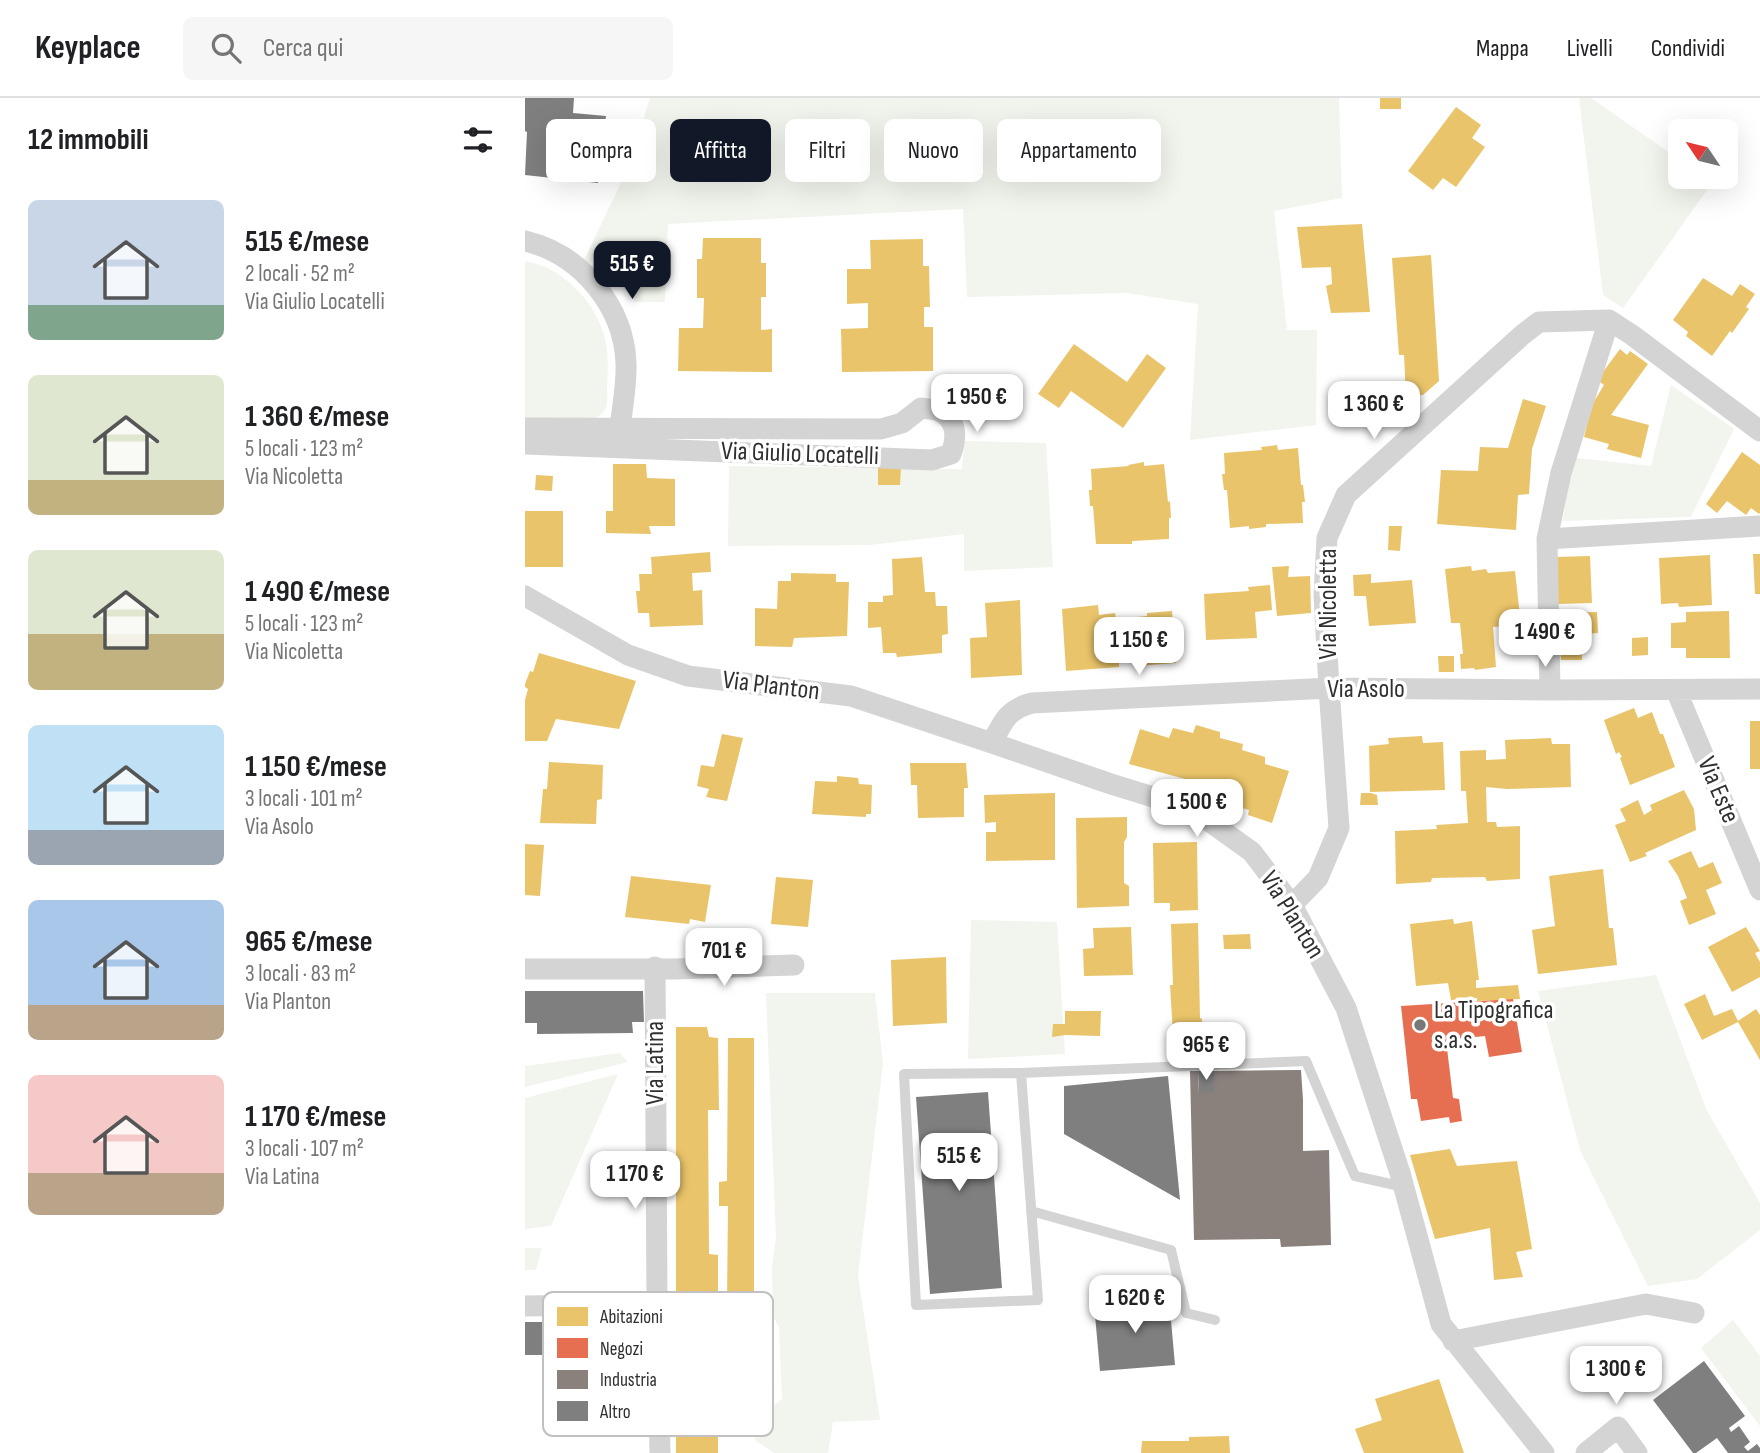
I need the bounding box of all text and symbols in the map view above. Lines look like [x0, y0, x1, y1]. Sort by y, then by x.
search box [183, 17, 673, 80]
text: Keyplace [35, 28, 141, 68]
icon: search [207, 29, 245, 67]
text: Cerca qui [263, 33, 343, 64]
text: Mappa [1476, 34, 1529, 63]
text: Livelli [1567, 34, 1613, 63]
text: Condividi [1651, 34, 1725, 63]
chip: Compra [546, 119, 656, 182]
chip: Affitta [670, 119, 771, 182]
chip: Filtri [785, 119, 870, 182]
chip: Nuovo [884, 119, 983, 182]
chip: Appartamento [997, 119, 1161, 182]
north arrow [1668, 119, 1738, 189]
map controls [1668, 119, 1738, 189]
icon: filters [459, 121, 497, 159]
text: 12 immobili [28, 122, 149, 158]
text: 515 €/mese [245, 224, 369, 260]
icon: home [84, 228, 168, 312]
pin: 515 € [583, 242, 681, 301]
text: 515 € [610, 250, 654, 278]
text: 2 locali · 52 m² [245, 260, 355, 288]
text: Via Giulio Locatelli [245, 288, 385, 316]
pin: 1 950 € [912, 374, 1042, 434]
pin: 1 360 € [1309, 382, 1439, 441]
text: 1 950 € [947, 383, 1007, 411]
text: 1 360 € [1344, 390, 1404, 418]
text: 1 360 €/mese [245, 399, 389, 435]
icon: home [84, 403, 168, 487]
text: 5 locali · 123 m² [245, 435, 363, 463]
street label: Via Giulio Locatelli [721, 436, 879, 472]
text: Via Nicoletta [245, 463, 343, 491]
street label: Via Nicoletta [1313, 549, 1344, 659]
text: 1 490 €/mese [245, 574, 390, 610]
icon: home [84, 578, 168, 662]
text: 5 locali · 123 m² [245, 610, 363, 638]
pin: 1 490 € [1480, 610, 1610, 669]
pin: 1 150 € [1074, 618, 1204, 677]
text: 1 490 € [1515, 618, 1575, 646]
text: 1 150 € [1110, 626, 1168, 654]
text: Via Nicoletta [245, 638, 343, 666]
street label: Via Planton [721, 665, 821, 707]
street label: Via Asolo [1327, 674, 1405, 705]
text: 1 150 €/mese [245, 749, 387, 785]
street label: Via Este [1690, 752, 1746, 828]
icon: home [84, 753, 168, 837]
pin: 1 500 € [1132, 780, 1262, 839]
text: 3 locali · 101 m² [245, 785, 363, 813]
text: 1 500 € [1167, 788, 1227, 816]
text: Via Asolo [245, 813, 314, 841]
street label: Via Planton [1253, 865, 1331, 965]
text: 965 €/mese [245, 924, 373, 960]
icon: home [84, 928, 168, 1012]
pin: 701 € [675, 928, 773, 988]
text: 701 € [701, 937, 747, 965]
text: 3 locali · 83 m² [245, 960, 356, 988]
text: Via Planton [245, 988, 331, 1016]
place label: La Tipografica s.a.s. [1434, 995, 1554, 1056]
marker: La Tipografica s.a.s. [1412, 1017, 1428, 1033]
street label: Via Latina [640, 1021, 671, 1105]
pin: 965 € [1157, 1023, 1255, 1082]
text: 965 € [1182, 1031, 1230, 1059]
text: 1 170 €/mese [245, 1099, 386, 1135]
icon: home [84, 1103, 168, 1187]
pin: 515 € [910, 1134, 1008, 1193]
text: 3 locali · 107 m² [245, 1135, 364, 1163]
text: 515 € [937, 1142, 981, 1170]
pin: 1 170 € [570, 1152, 700, 1211]
text: 1 170 € [606, 1160, 664, 1188]
text: Via Latina [245, 1163, 320, 1191]
pin: 1 620 € [1070, 1276, 1200, 1335]
text: 1 620 € [1105, 1284, 1165, 1312]
legend [543, 1292, 773, 1436]
text: Abitazioni [599, 1306, 663, 1329]
text: Negozi [600, 1338, 643, 1361]
pin: 1 300 € [1551, 1346, 1681, 1406]
text: 1 300 € [1586, 1355, 1646, 1383]
text: Industria [600, 1369, 657, 1392]
text: Altro [599, 1401, 631, 1424]

